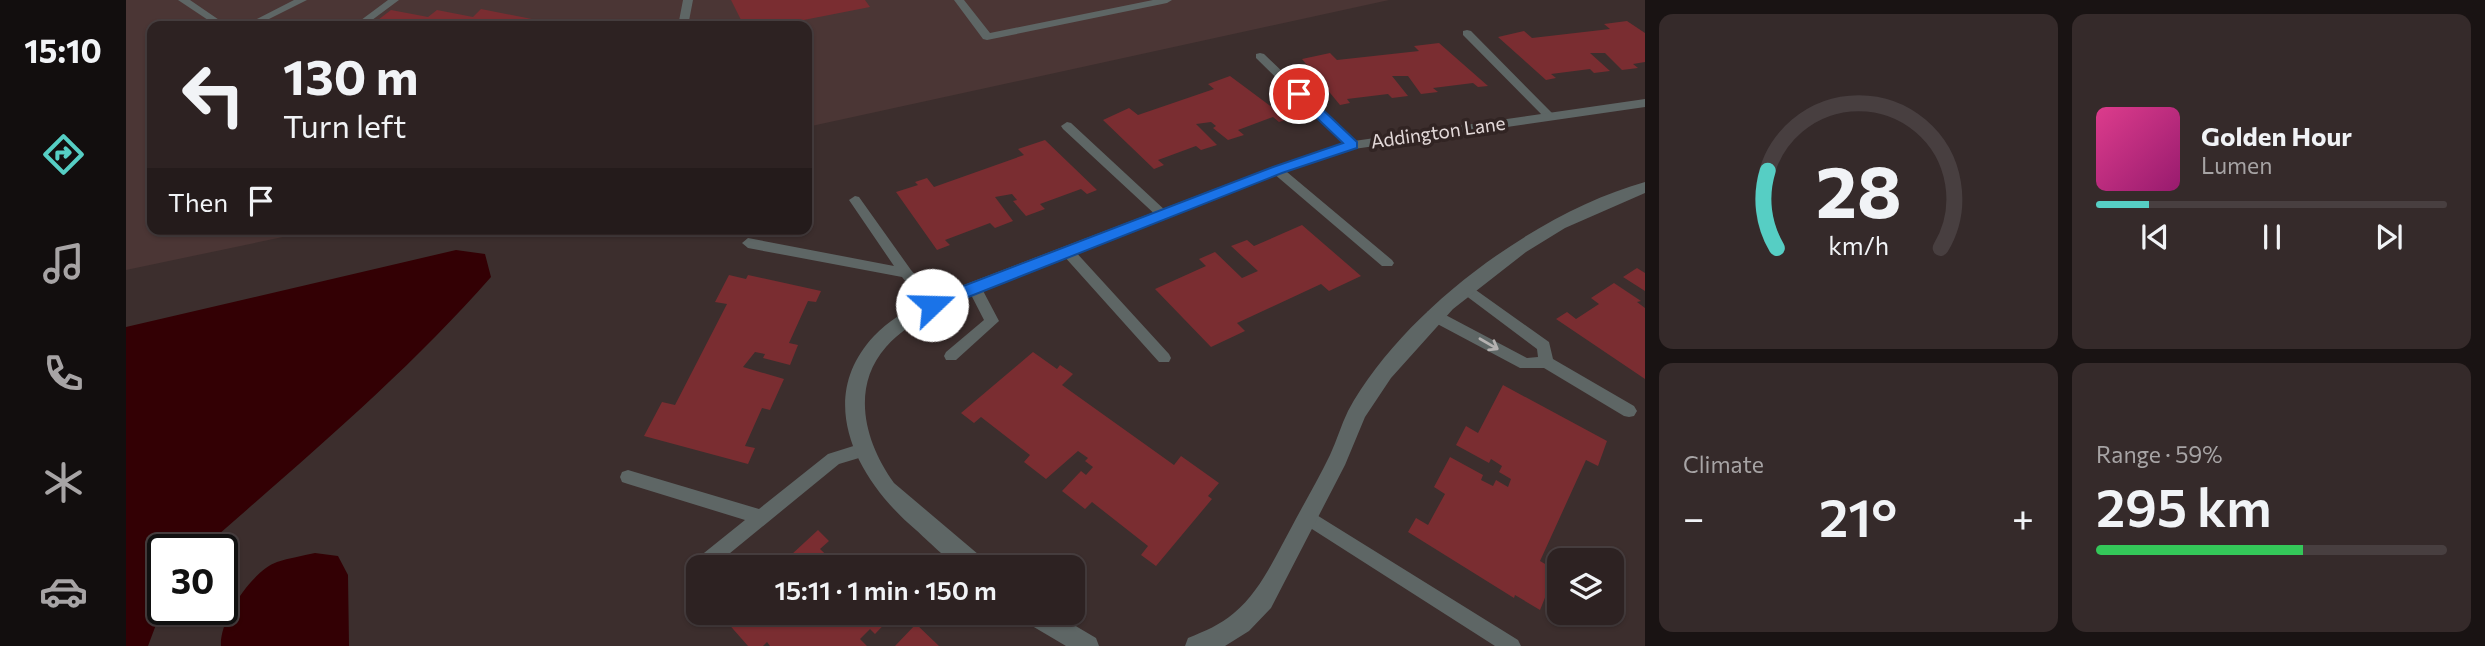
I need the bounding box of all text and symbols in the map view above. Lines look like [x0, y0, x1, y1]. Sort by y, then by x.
text: 15:10 [24, 30, 102, 70]
text: 130 m [283, 45, 418, 105]
icon: left [168, 49, 259, 140]
pin [1269, 64, 1329, 124]
icon: arrive [1280, 75, 1318, 113]
text: Turn left [283, 105, 407, 145]
street label: Addington Lane [1369, 111, 1507, 152]
text: Golden Hour [2201, 120, 2352, 151]
icon: directions [39, 130, 88, 179]
text: 28 [1816, 144, 1902, 233]
text: Lumen [2201, 151, 2272, 179]
icon: arrive [242, 182, 280, 220]
text: Then [168, 186, 228, 217]
icon: previous [2136, 218, 2174, 256]
icon: pause [2253, 218, 2291, 256]
icon: next [2370, 218, 2408, 256]
text: km/h [1828, 230, 1889, 260]
icon: music [39, 239, 88, 288]
position arrow [895, 268, 969, 342]
one-way arrow [1478, 338, 1499, 351]
icon: phone [39, 349, 88, 398]
text: Range · 59% [2096, 440, 2223, 468]
text: Climate [1683, 450, 1764, 478]
icon: climate [39, 458, 88, 507]
text: 295 km [2096, 474, 2272, 538]
text: 21° [1819, 484, 1897, 548]
text: − [1683, 493, 1705, 540]
text: + [2012, 493, 2034, 540]
speed limit sign: 30 [147, 534, 238, 625]
map controls [1547, 548, 1624, 625]
button: layers [1547, 548, 1624, 625]
icon: car [39, 567, 88, 616]
text: 15:11 · 1 min · 150 m [774, 574, 997, 605]

